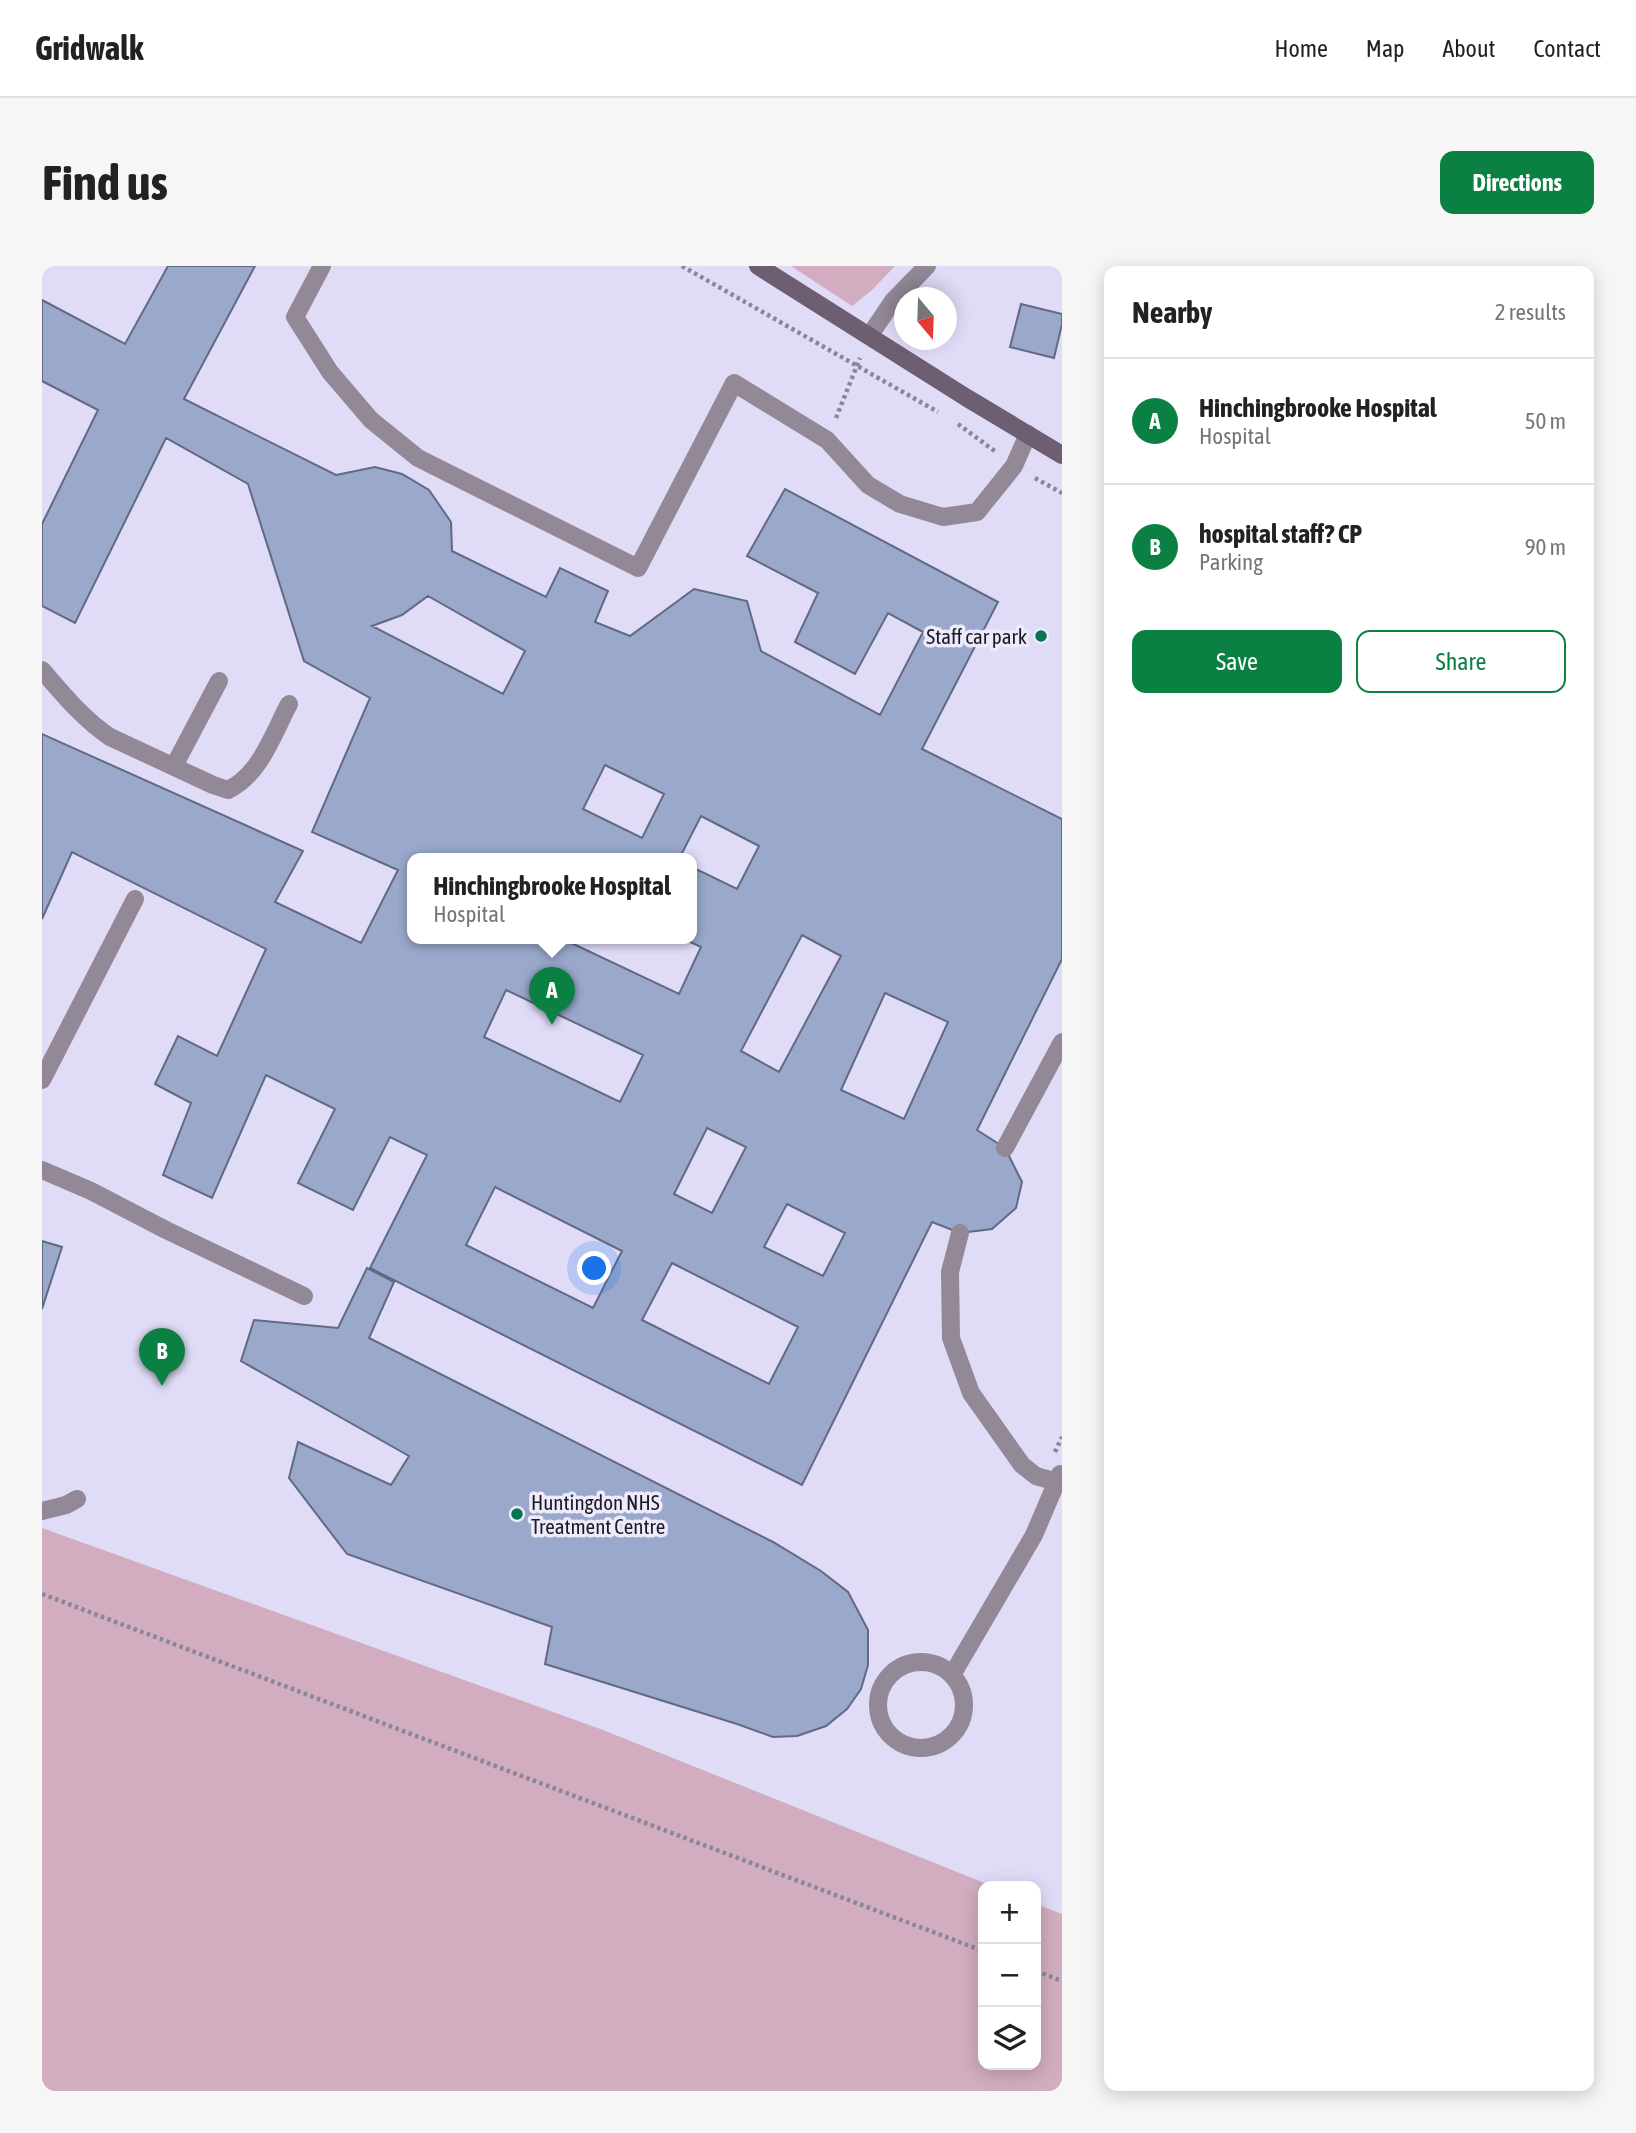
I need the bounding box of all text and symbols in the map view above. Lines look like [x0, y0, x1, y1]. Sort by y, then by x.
text: Gridwalk [35, 29, 143, 67]
text: Home [1274, 35, 1328, 62]
text: Map [1366, 35, 1404, 62]
text: About [1442, 35, 1495, 62]
text: Contact [1533, 35, 1601, 62]
button: Directions [1440, 151, 1594, 214]
text: Find us [42, 154, 168, 210]
north arrow [894, 287, 957, 350]
text: Nearby [1132, 295, 1212, 329]
text: 2 results [1495, 299, 1566, 325]
text: Hinchingbrooke Hospital [1199, 393, 1437, 423]
text: A [1149, 408, 1161, 434]
text: 50 m [1525, 408, 1566, 434]
text: Hospital [1199, 423, 1271, 449]
text: hospital staff? CP [1199, 519, 1362, 549]
text: B [1150, 534, 1160, 560]
text: 90 m [1525, 534, 1566, 560]
text: Parking [1199, 549, 1263, 575]
place label: Staff car park [926, 624, 1027, 648]
marker: Staff car park [1033, 628, 1049, 644]
button: Save [1132, 630, 1342, 693]
button: Share [1356, 630, 1566, 693]
popup [407, 853, 697, 944]
text: Hinchingbrooke Hospital [433, 871, 671, 901]
text: Hospital [433, 901, 505, 927]
pin: A [529, 967, 575, 1025]
your location [577, 1251, 611, 1285]
pin: B [139, 1328, 185, 1386]
place label: Huntingdon NHS Treatment Centre [531, 1490, 665, 1538]
marker: Huntingdon NHS Treatment Centre [509, 1506, 525, 1522]
map controls [978, 1881, 1041, 2070]
button: + [978, 1881, 1041, 1944]
button: − [978, 1944, 1041, 2007]
button: layers [978, 2007, 1041, 2070]

